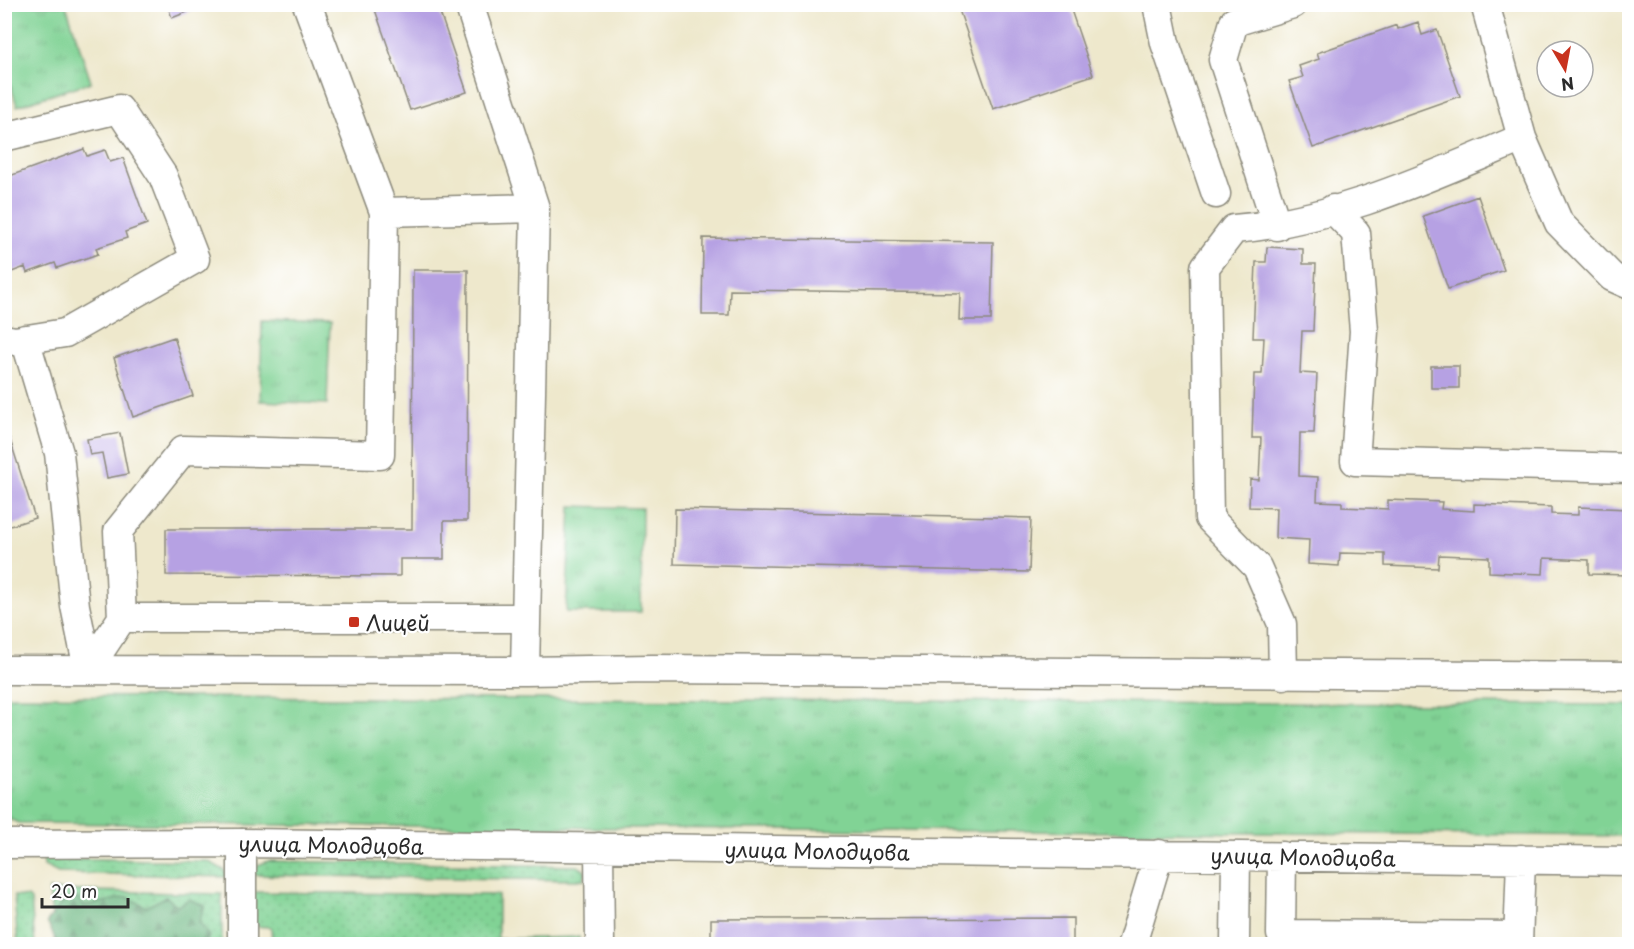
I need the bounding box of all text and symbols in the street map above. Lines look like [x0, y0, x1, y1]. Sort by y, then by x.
north arrow [1535, 39, 1595, 99]
text: N [1559, 72, 1576, 98]
place label: Лицей [366, 606, 430, 638]
marker: Лицей [347, 615, 361, 629]
street label: улица Молодцова [238, 826, 424, 862]
street label: улица Молодцова [724, 832, 910, 868]
street label: улица Молодцова [1210, 838, 1396, 874]
scale bar [42, 871, 128, 909]
text: 20 m [51, 877, 97, 904]

